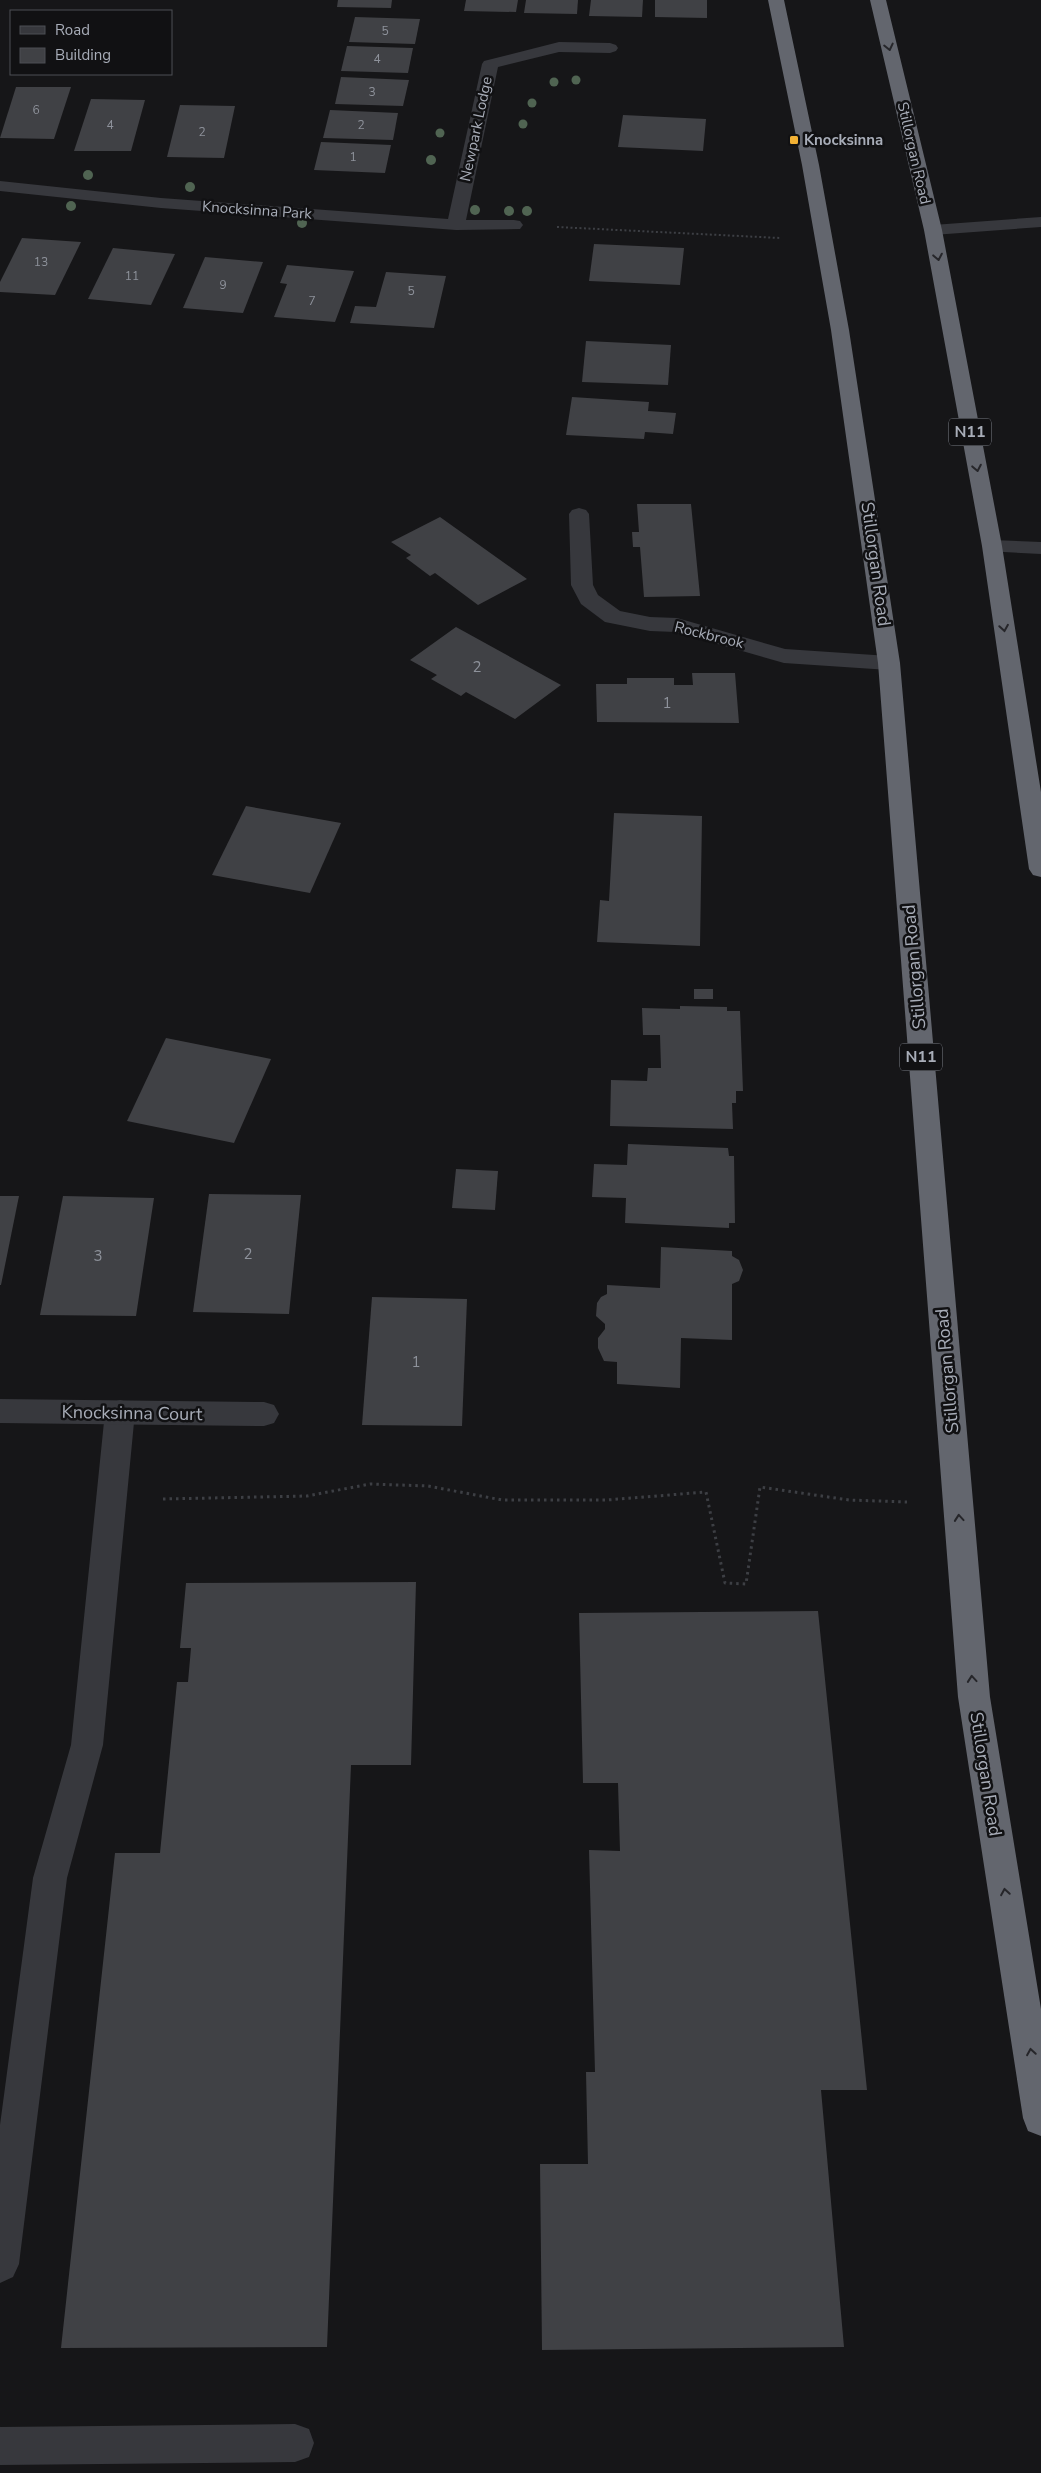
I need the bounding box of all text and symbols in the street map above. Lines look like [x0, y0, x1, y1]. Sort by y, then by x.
legend [10, 10, 172, 75]
text: Road [55, 20, 90, 40]
house number: 5 [381, 23, 389, 39]
one-way arrow [883, 43, 894, 52]
text: Building [55, 45, 111, 65]
house number: 4 [373, 51, 381, 67]
street label: Newpark Lodge [455, 75, 497, 183]
house number: 3 [368, 84, 376, 100]
street label: Stillorgan Road [893, 100, 935, 206]
house number: 6 [32, 102, 40, 118]
house number: 4 [106, 117, 114, 133]
house number: 2 [357, 117, 365, 133]
house number: 2 [198, 124, 206, 140]
place label: Knocksinna [804, 130, 883, 150]
marker: Knocksinna [788, 134, 800, 146]
house number: 1 [349, 149, 357, 165]
street label: Knocksinna Park [201, 196, 313, 224]
one-way arrow [932, 252, 942, 261]
house number: 13 [34, 254, 48, 270]
house number: 11 [125, 268, 139, 284]
house number: 9 [219, 277, 227, 293]
house number: 5 [407, 283, 415, 299]
house number: 7 [308, 293, 316, 309]
road number: N11 [949, 418, 991, 446]
one-way arrow [971, 464, 982, 473]
street label: Stillorgan Road [855, 500, 897, 628]
street label: Rockbrook [672, 617, 746, 653]
one-way arrow [999, 624, 1009, 633]
house number: 2 [472, 657, 482, 677]
house number: 1 [662, 693, 672, 713]
street label: Stillorgan Road [897, 904, 931, 1030]
road number: N11 [900, 1044, 942, 1070]
house number: 2 [243, 1244, 253, 1264]
house number: 3 [93, 1246, 103, 1266]
street label: Stillorgan Road [930, 1308, 964, 1434]
house number: 1 [411, 1352, 421, 1372]
street label: Knocksinna Court [61, 1400, 203, 1426]
one-way arrow [954, 1513, 965, 1521]
one-way arrow [967, 1675, 978, 1683]
street label: Stillorgan Road [964, 1710, 1008, 1838]
one-way arrow [1000, 1888, 1010, 1896]
one-way arrow [1026, 2048, 1036, 2057]

